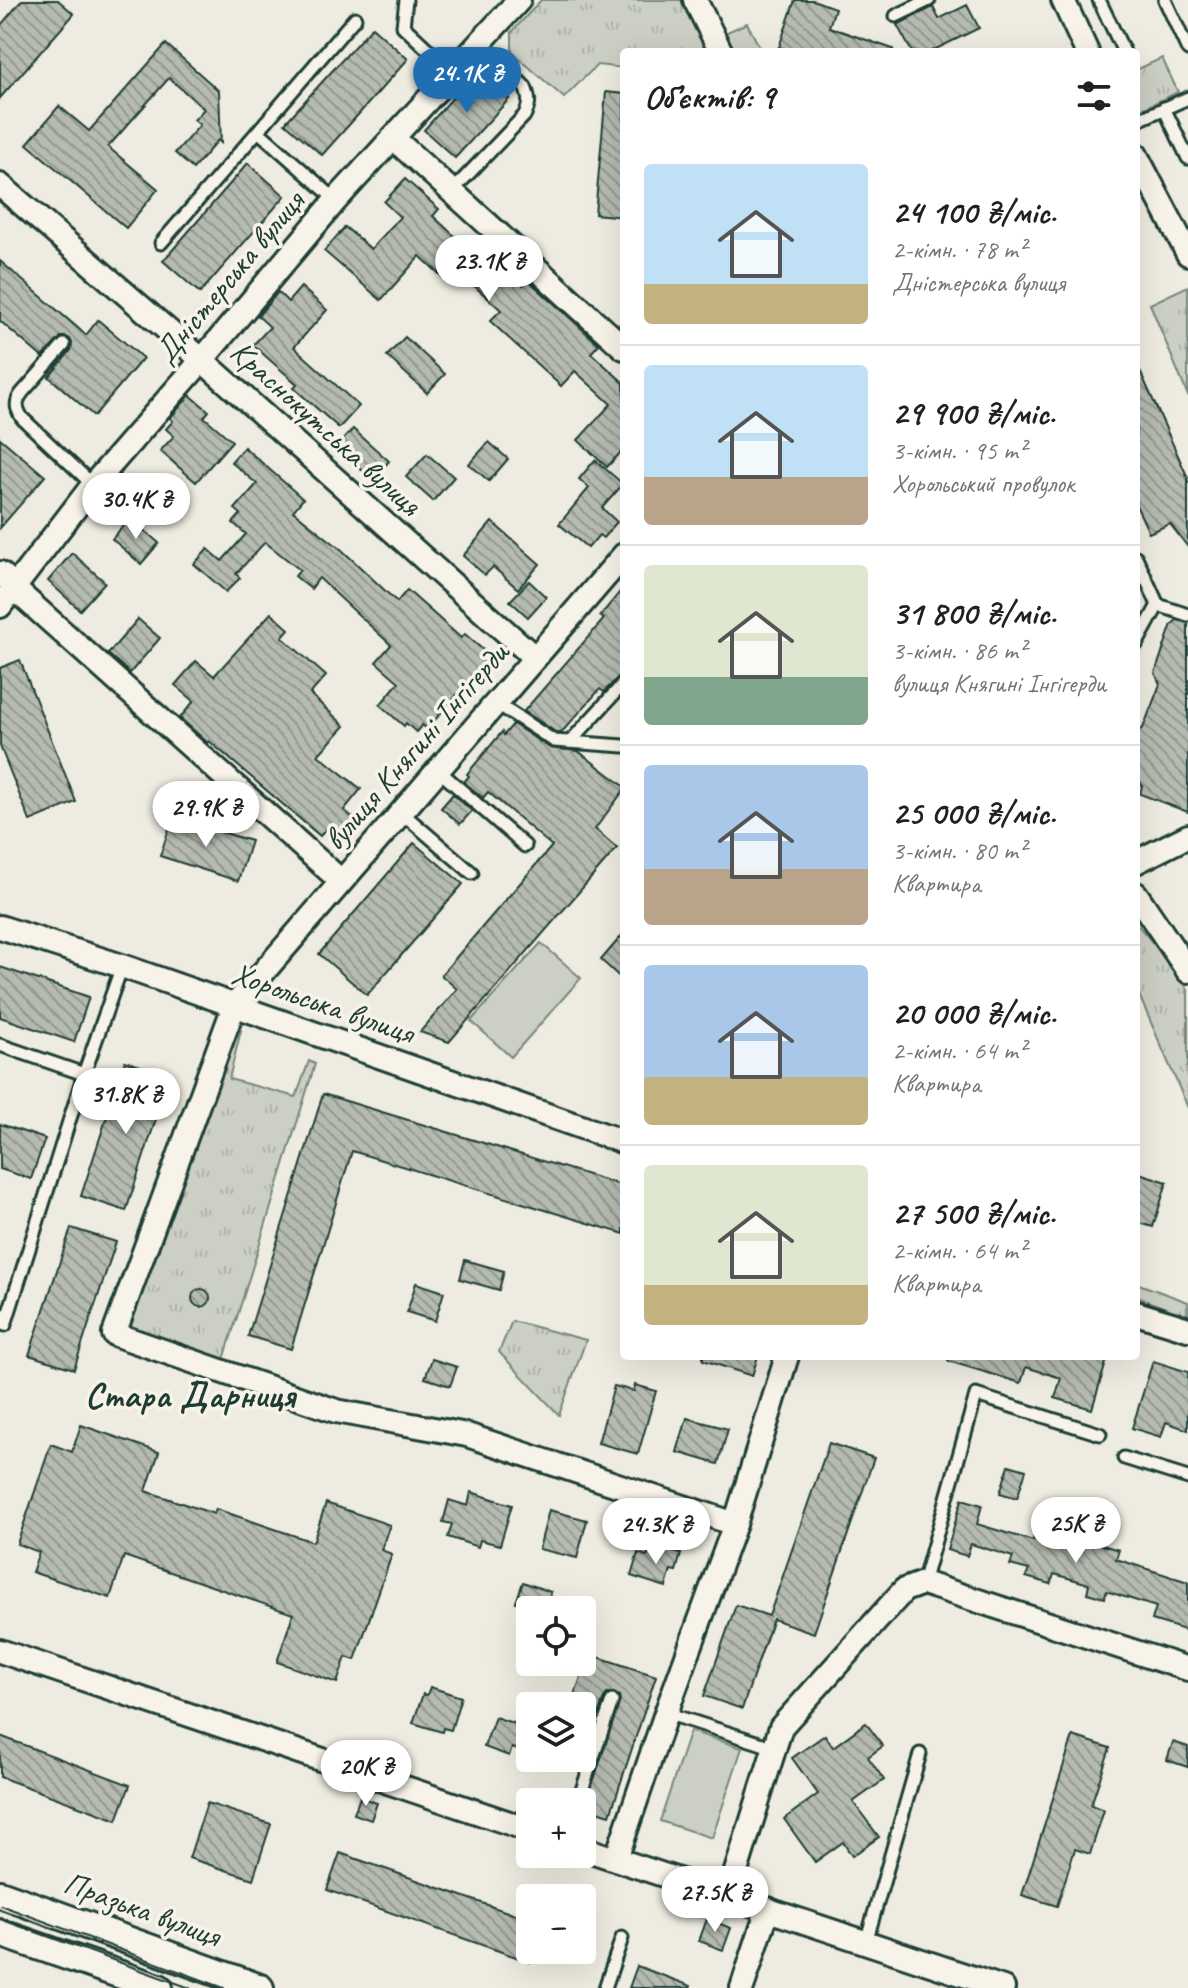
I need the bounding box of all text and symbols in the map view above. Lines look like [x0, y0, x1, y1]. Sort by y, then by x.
pin: 24.1K ₴ [393, 47, 541, 115]
text: 24.1K ₴ [431, 56, 503, 89]
icon: filters [1072, 74, 1116, 118]
text: Об’єктів: 9 [644, 75, 775, 118]
street label: Дністерська вулиця [145, 181, 314, 372]
text: 24 100 ₴/міс. [892, 190, 1056, 233]
icon: home [708, 196, 804, 292]
text: 2-кімн. · 78 m² [892, 233, 1026, 266]
pin: 23.1K ₴ [415, 235, 563, 303]
text: 23.1K ₴ [453, 244, 525, 277]
text: Дністерська вулиця [892, 266, 1065, 299]
street label: Краснокутська вулиця [222, 331, 431, 526]
text: 29 900 ₴/міс. [892, 391, 1055, 434]
icon: home [708, 397, 804, 493]
text: 3-кімн. · 95 m² [892, 434, 1026, 467]
text: Хорольський провулок [892, 467, 1074, 500]
pin: 30.4K ₴ [62, 473, 210, 541]
text: 30.4K ₴ [100, 482, 172, 515]
text: 31 800 ₴/міс. [892, 591, 1056, 634]
icon: home [708, 597, 804, 693]
street label: вулиця Княгині Інгігерди [314, 632, 519, 859]
text: 3-кімн. · 86 m² [892, 634, 1026, 667]
text: вулиця Княгині Інгігерди [892, 667, 1106, 700]
pin: 29.9K ₴ [132, 781, 280, 849]
text: 29.9K ₴ [170, 790, 242, 823]
text: 25 000 ₴/міс. [892, 791, 1056, 834]
icon: home [708, 797, 804, 893]
text: 3-кімн. · 80 m² [892, 834, 1026, 867]
text: Квартира [892, 867, 981, 900]
street label: Хорольська вулиця [226, 953, 421, 1054]
text: 20 000 ₴/міс. [892, 991, 1056, 1034]
icon: home [708, 997, 804, 1093]
text: 2-кімн. · 64 m² [892, 1034, 1026, 1067]
text: Квартира [892, 1067, 981, 1100]
pin: 31.8K ₴ [52, 1068, 200, 1136]
text: 31.8K ₴ [90, 1077, 162, 1110]
text: 27 500 ₴/міс. [892, 1191, 1055, 1234]
icon: home [708, 1197, 804, 1293]
text: 2-кімн. · 64 m² [892, 1234, 1026, 1267]
text: Квартира [892, 1267, 981, 1300]
district label: Стара Дарниця [85, 1372, 297, 1418]
pin: 25K ₴ [1020, 1497, 1132, 1565]
pin: 24.3K ₴ [582, 1498, 730, 1566]
text: 25K ₴ [1049, 1506, 1103, 1539]
text: 24.3K ₴ [620, 1507, 692, 1540]
map controls [516, 1596, 596, 1964]
button: locate [516, 1596, 596, 1676]
button: layers [516, 1692, 596, 1772]
pin: 20K ₴ [310, 1740, 422, 1808]
text: 20K ₴ [339, 1749, 393, 1782]
button: + [516, 1788, 596, 1868]
street label: Празька вулиця [58, 1862, 228, 1957]
pin: 27.5K ₴ [641, 1866, 789, 1934]
text: 27.5K ₴ [679, 1875, 751, 1908]
button: − [516, 1884, 596, 1964]

